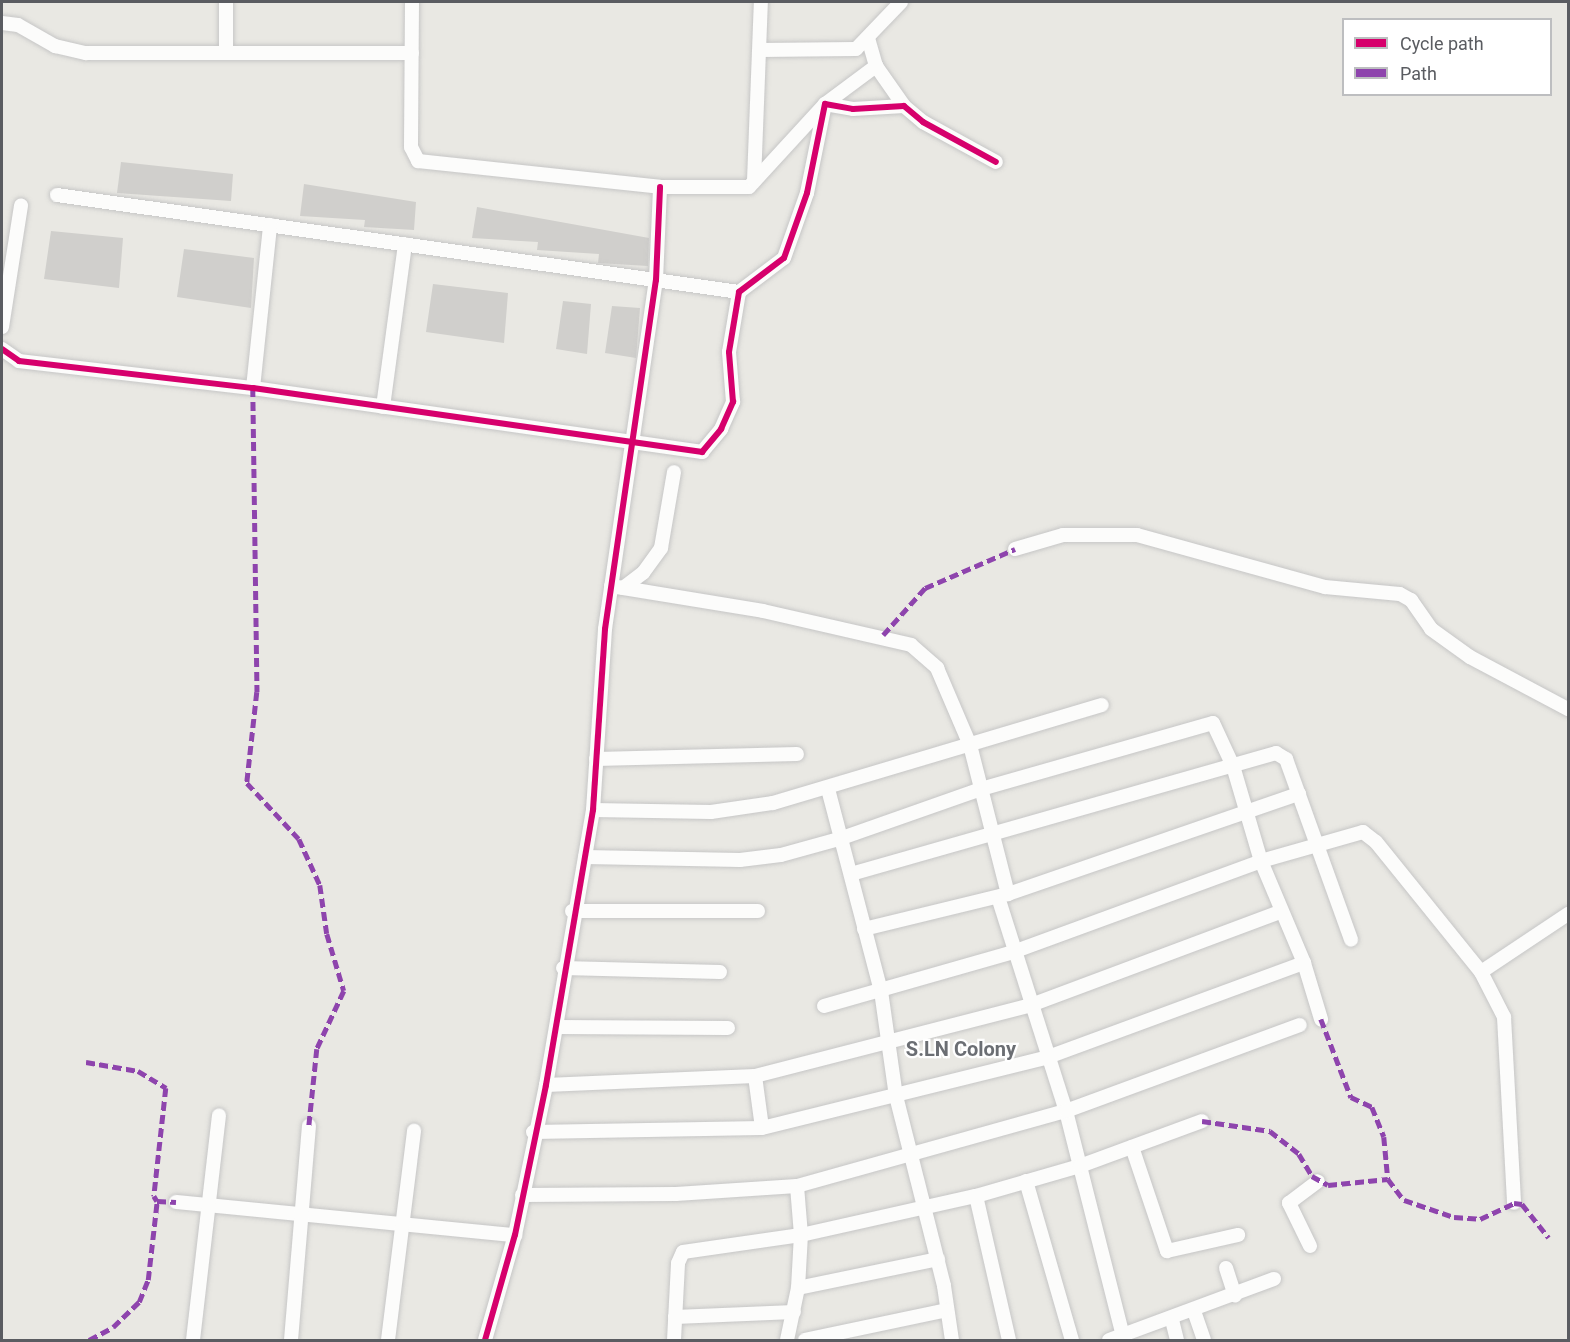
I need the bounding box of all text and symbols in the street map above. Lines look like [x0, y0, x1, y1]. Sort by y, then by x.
legend [1342, 18, 1552, 96]
text: Cycle path [1400, 33, 1484, 54]
text: Path [1400, 63, 1437, 84]
district label: S.LN Colony [906, 1037, 1016, 1061]

